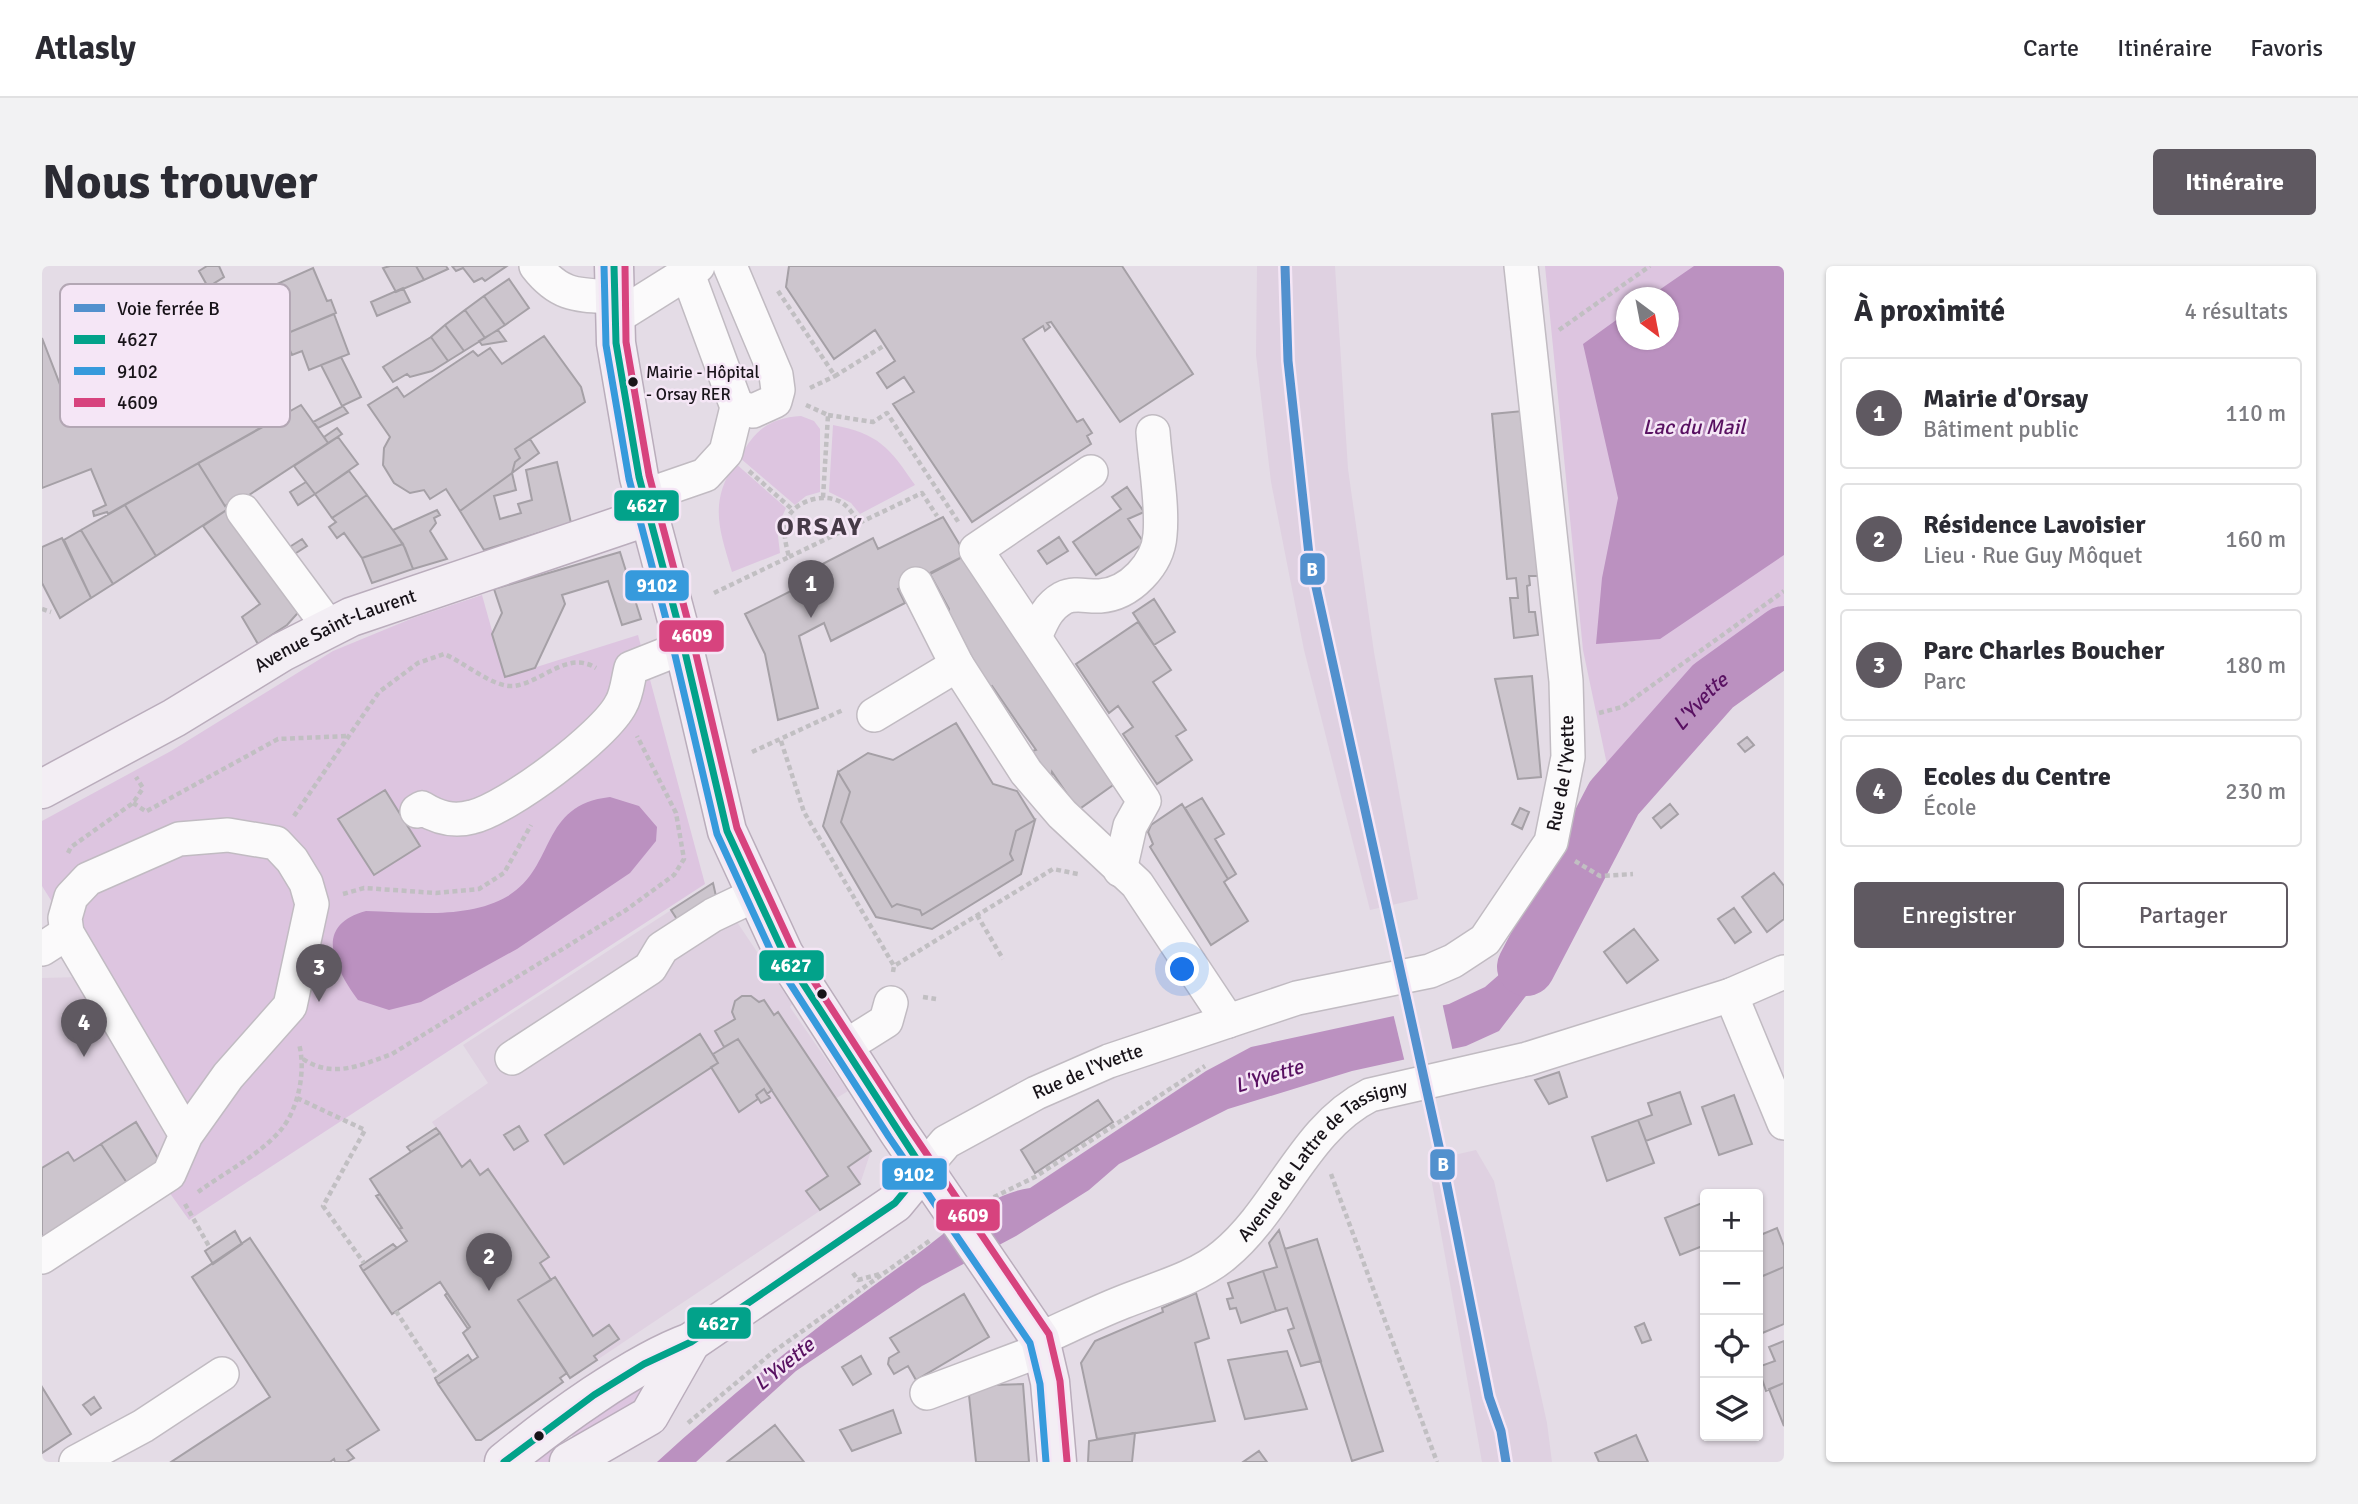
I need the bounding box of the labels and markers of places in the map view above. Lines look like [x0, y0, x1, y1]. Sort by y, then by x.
place label: Mairie - Hôpital - Orsay RER [646, 362, 759, 405]
marker: Mairie - Hôpital - Orsay RER [626, 375, 640, 389]
pin: 1 [788, 560, 834, 618]
pin: 3 [296, 944, 342, 1002]
unlabelled marker [815, 987, 829, 1001]
pin: 4 [61, 999, 107, 1057]
pin: 2 [466, 1233, 512, 1291]
unlabelled marker [532, 1429, 546, 1443]

